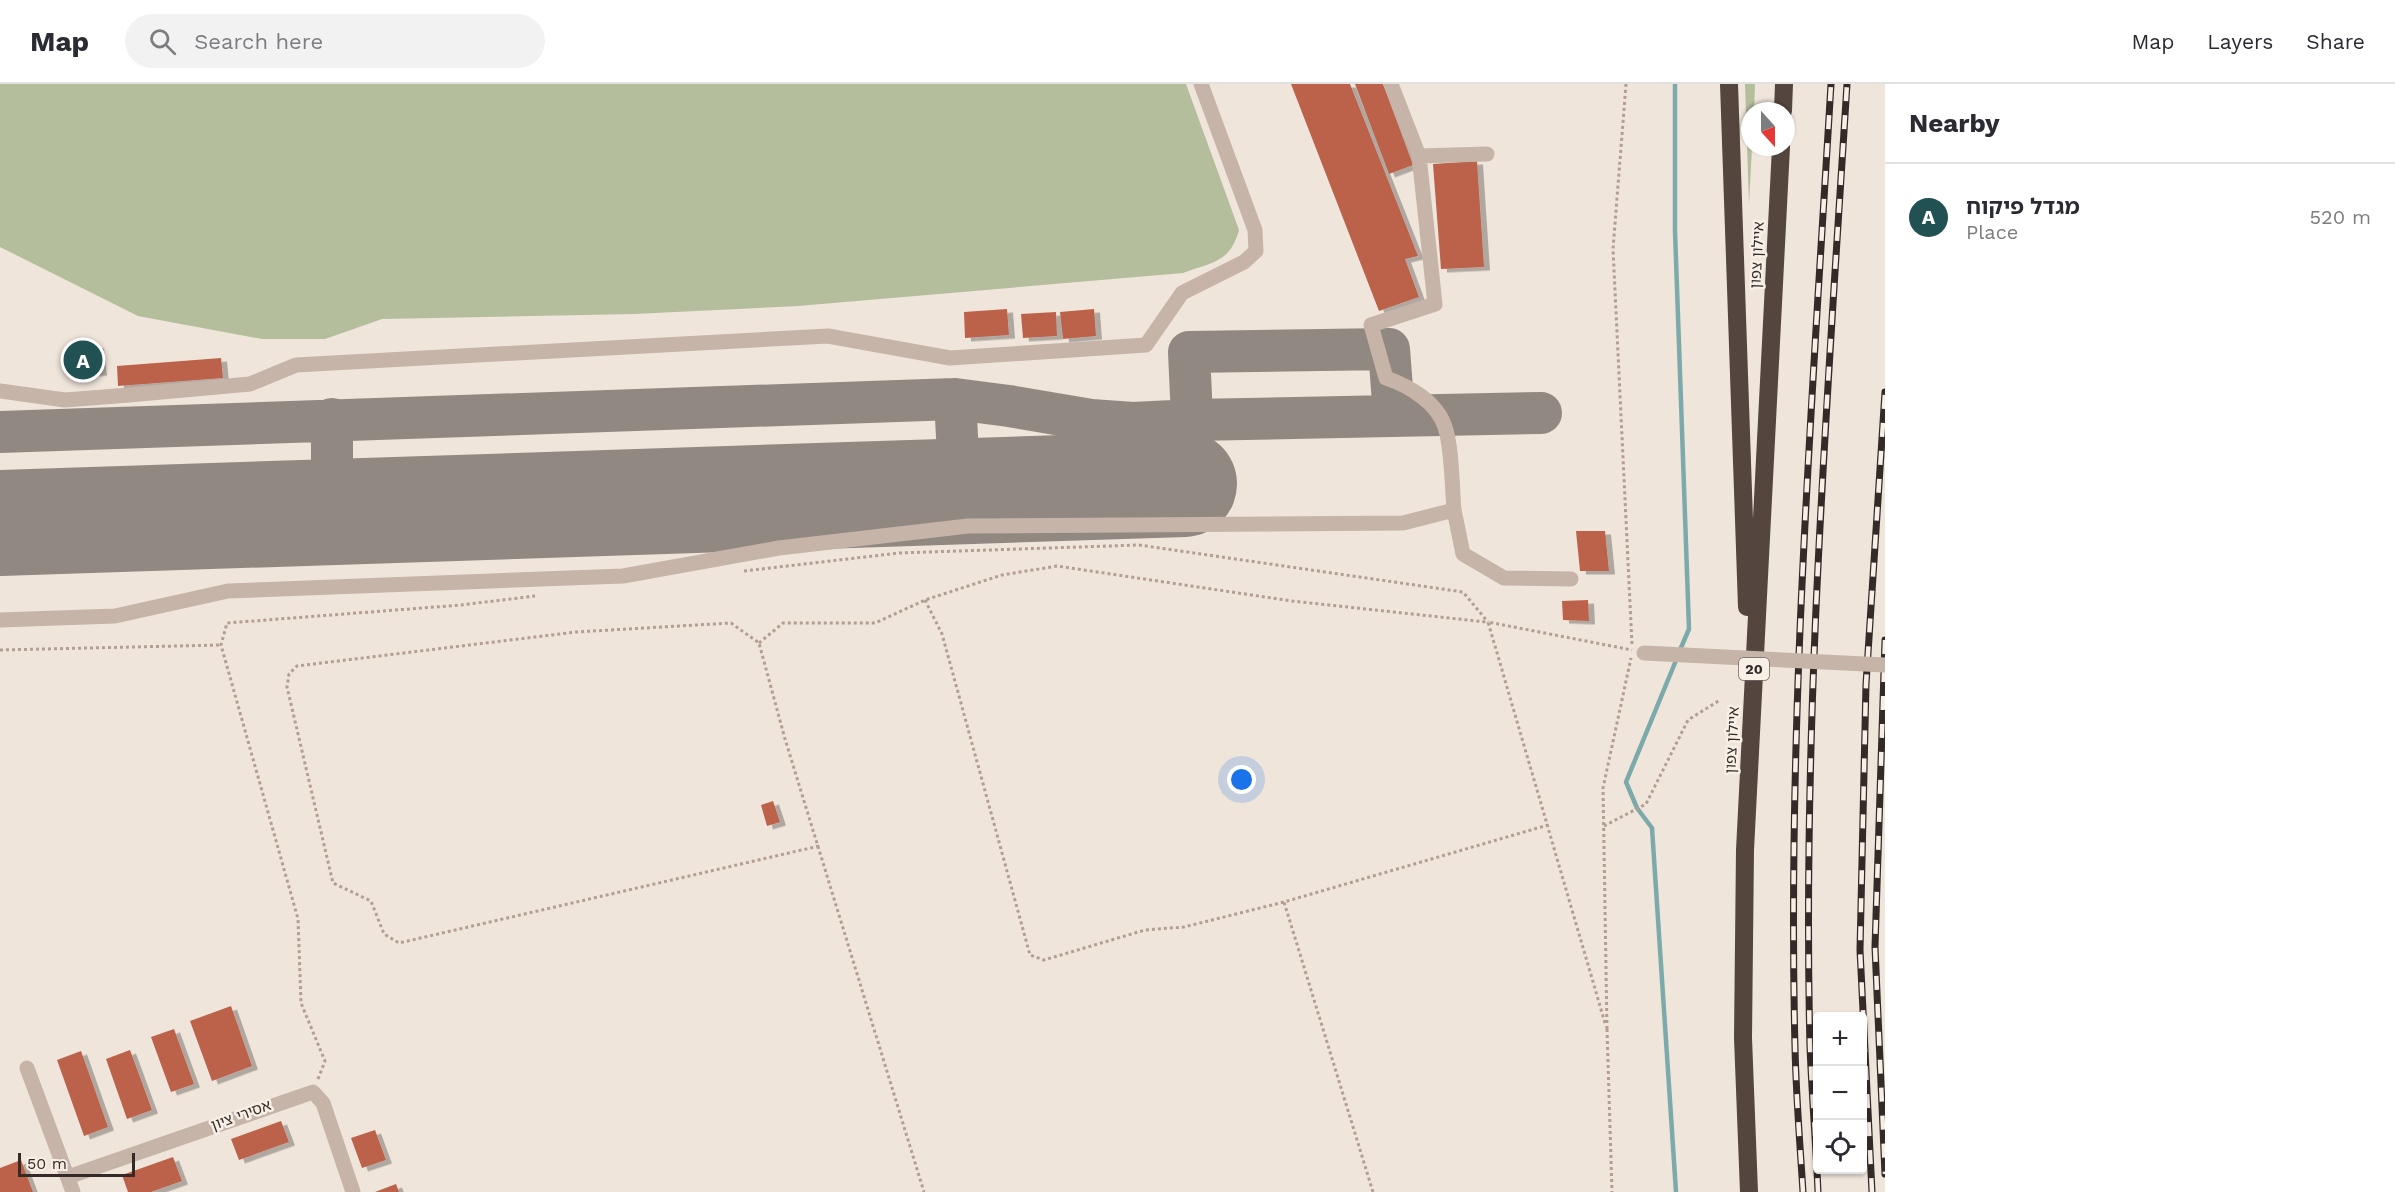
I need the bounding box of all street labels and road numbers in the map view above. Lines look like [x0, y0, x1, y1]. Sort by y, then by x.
street label: איילון צפון [1746, 221, 1768, 289]
road number: 20 [1739, 658, 1769, 680]
street label: איילון צפון [1721, 706, 1743, 774]
street label: אסירי ציון [209, 1096, 273, 1134]

